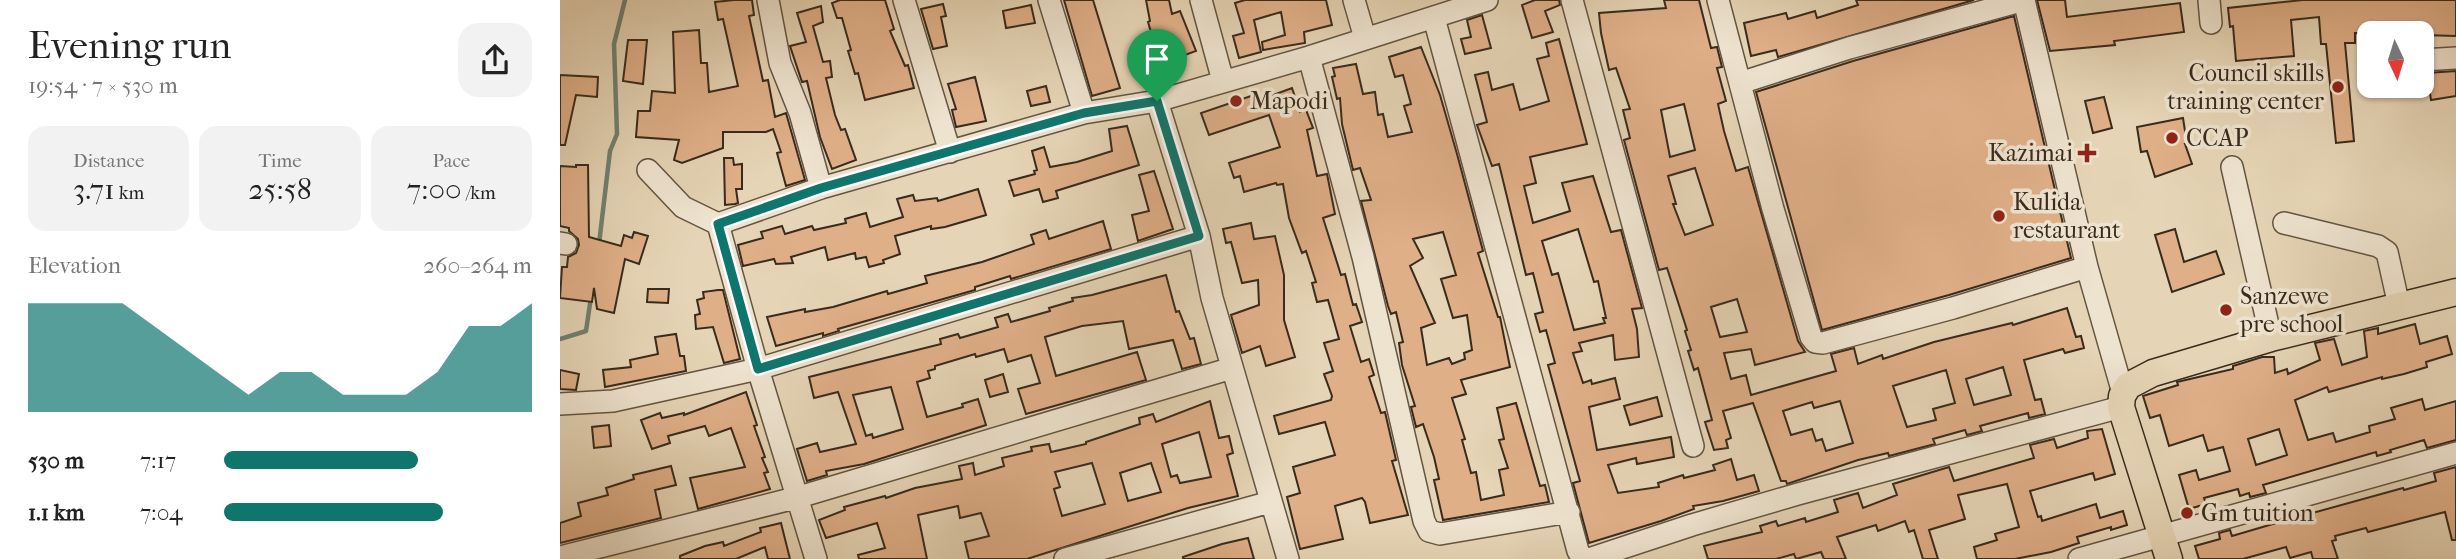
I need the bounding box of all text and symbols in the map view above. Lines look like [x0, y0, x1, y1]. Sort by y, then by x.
north arrow [2357, 21, 2434, 98]
map controls [2357, 21, 2434, 98]
text: Evening run [28, 23, 231, 68]
button: share [458, 23, 532, 97]
pin [1127, 29, 1187, 101]
icon: arrive [1138, 40, 1176, 78]
place label: Council skills training center [2167, 59, 2325, 115]
text: 19:54 · 7 × 530 m [28, 72, 178, 99]
marker: Council skills training center [2330, 79, 2346, 95]
place label: Mapodi [1250, 87, 1328, 115]
marker: Mapodi [1228, 93, 1244, 109]
place label: CCAP [2186, 124, 2248, 152]
marker: CCAP [2164, 130, 2180, 146]
place label: Kazimai [1988, 139, 2073, 167]
marker: Kazimai [2079, 145, 2095, 161]
text: Distance [73, 150, 144, 172]
text: Time [258, 150, 302, 172]
text: Pace [432, 150, 470, 172]
text: 3.71 [73, 172, 115, 207]
text: 25:58 [248, 172, 312, 207]
text: 7:00 [407, 172, 462, 207]
text: km [115, 182, 144, 204]
text: /km [462, 182, 496, 204]
place label: Kulida restaurant [2013, 188, 2121, 244]
marker: Kulida restaurant [1991, 208, 2007, 224]
text: Elevation [28, 252, 121, 279]
text: 260–264 m [423, 252, 532, 279]
place label: Sanzewe pre school [2239, 282, 2344, 338]
marker: Sanzewe pre school [2218, 302, 2234, 318]
text: 530 m [28, 447, 84, 474]
text: 7:17 [140, 447, 176, 474]
text: 1.1 km [28, 499, 85, 526]
text: 7:04 [140, 499, 183, 526]
place label: Gm tuition [2201, 499, 2314, 527]
marker: Gm tuition [2179, 505, 2195, 521]

